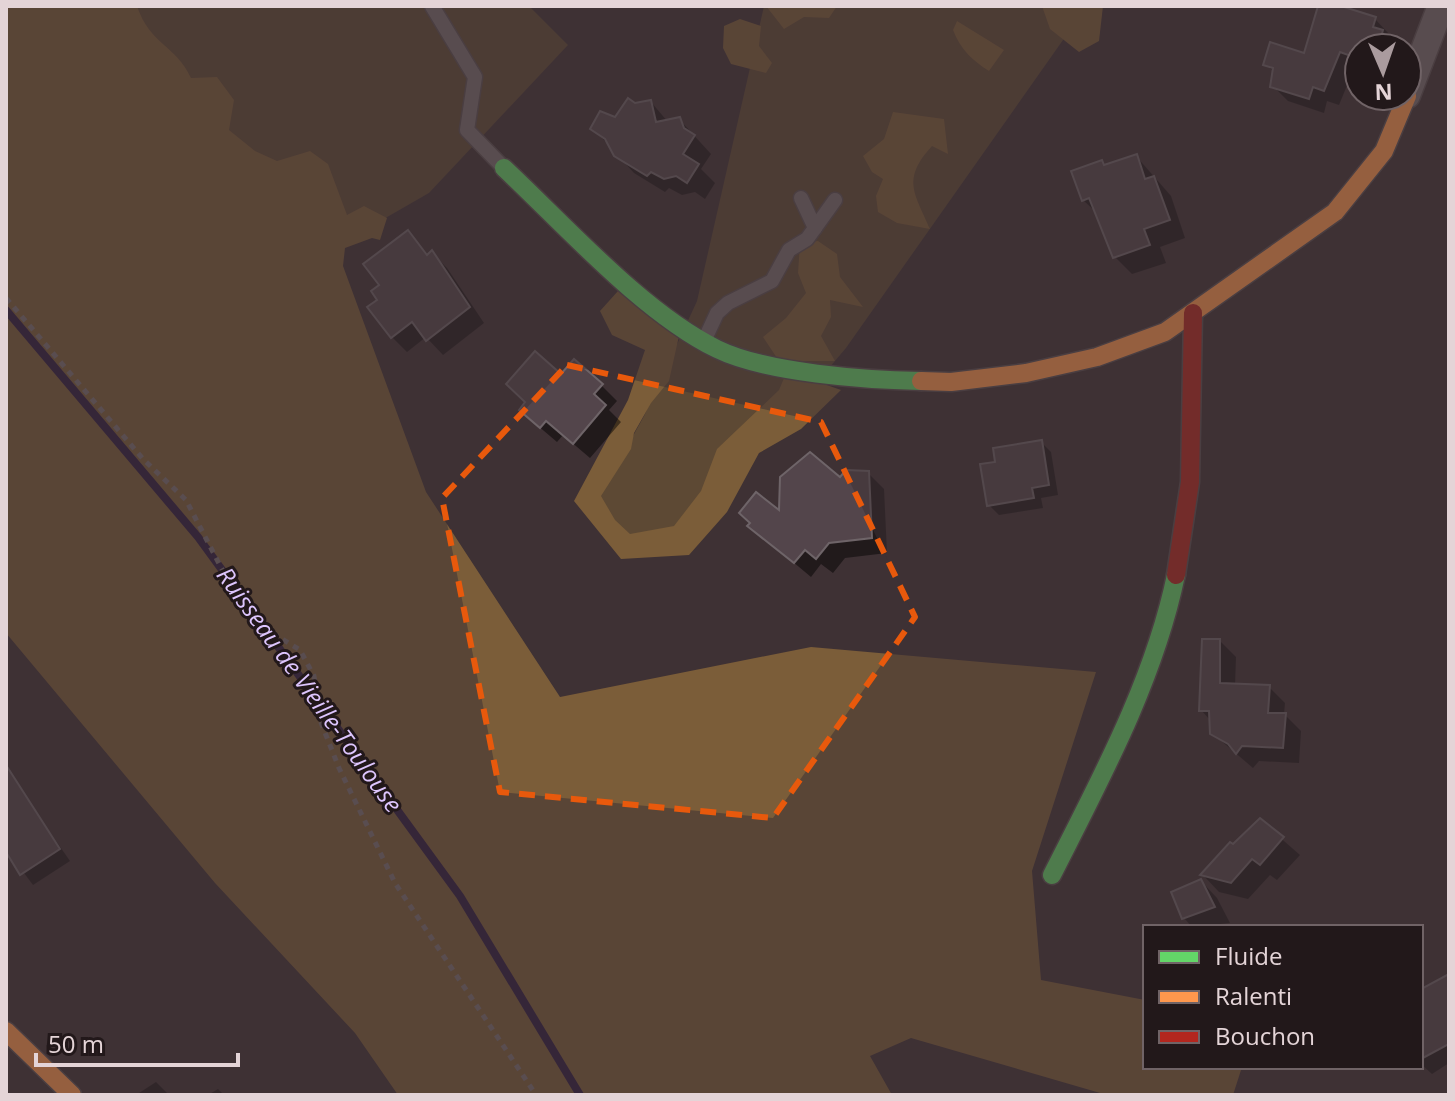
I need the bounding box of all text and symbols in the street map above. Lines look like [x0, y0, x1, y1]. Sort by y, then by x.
north arrow [1343, 32, 1423, 112]
text: N [1374, 78, 1393, 108]
water label: Ruisseau de Vieille-Toulouse [210, 560, 411, 819]
legend [1143, 925, 1423, 1069]
text: Fluide [1215, 939, 1282, 972]
text: Ralenti [1215, 979, 1292, 1012]
scale bar [36, 1017, 238, 1067]
text: Bouchon [1215, 1019, 1315, 1052]
text: 50 m [48, 1027, 104, 1060]

